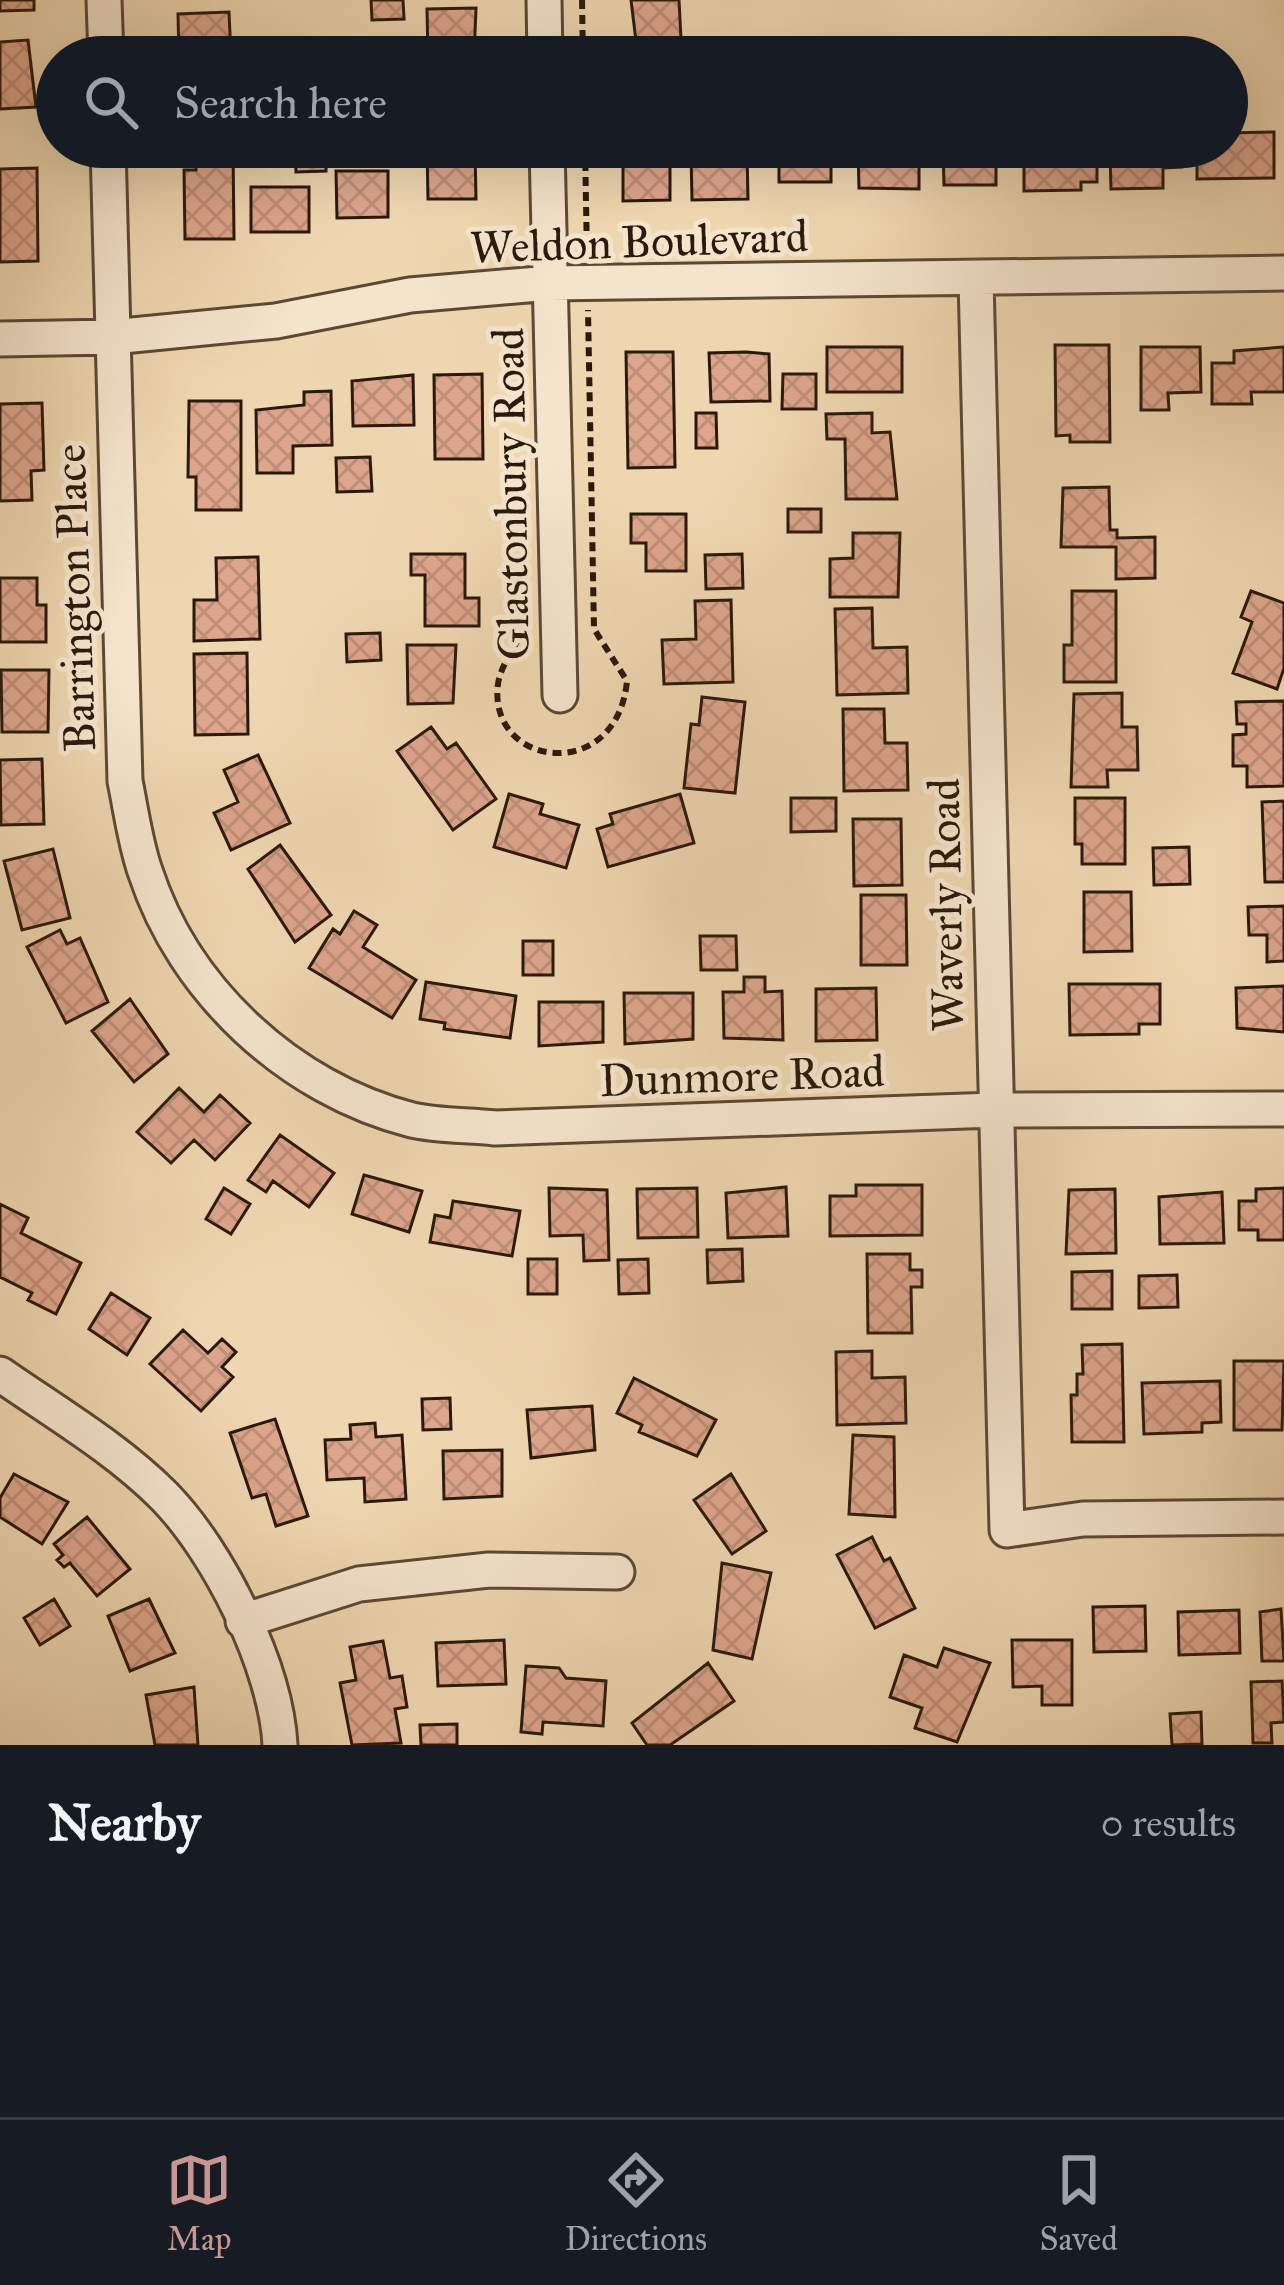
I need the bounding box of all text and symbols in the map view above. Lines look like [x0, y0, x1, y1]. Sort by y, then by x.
search box [36, 36, 1248, 168]
icon: search [78, 69, 144, 135]
text: Search here [174, 75, 387, 130]
street label: Weldon Boulevard [469, 208, 809, 275]
street label: Glastonbury Road [480, 327, 541, 661]
street label: Barrington Place [42, 443, 107, 753]
street label: Waverly Road [916, 777, 975, 1032]
street label: Dunmore Road [599, 1043, 886, 1108]
text: Nearby [48, 1792, 200, 1854]
text: 0 results [1101, 1799, 1236, 1847]
tab: Map [166, 2147, 232, 2259]
tab: Directions [565, 2147, 707, 2259]
tab: Saved [1039, 2147, 1118, 2259]

